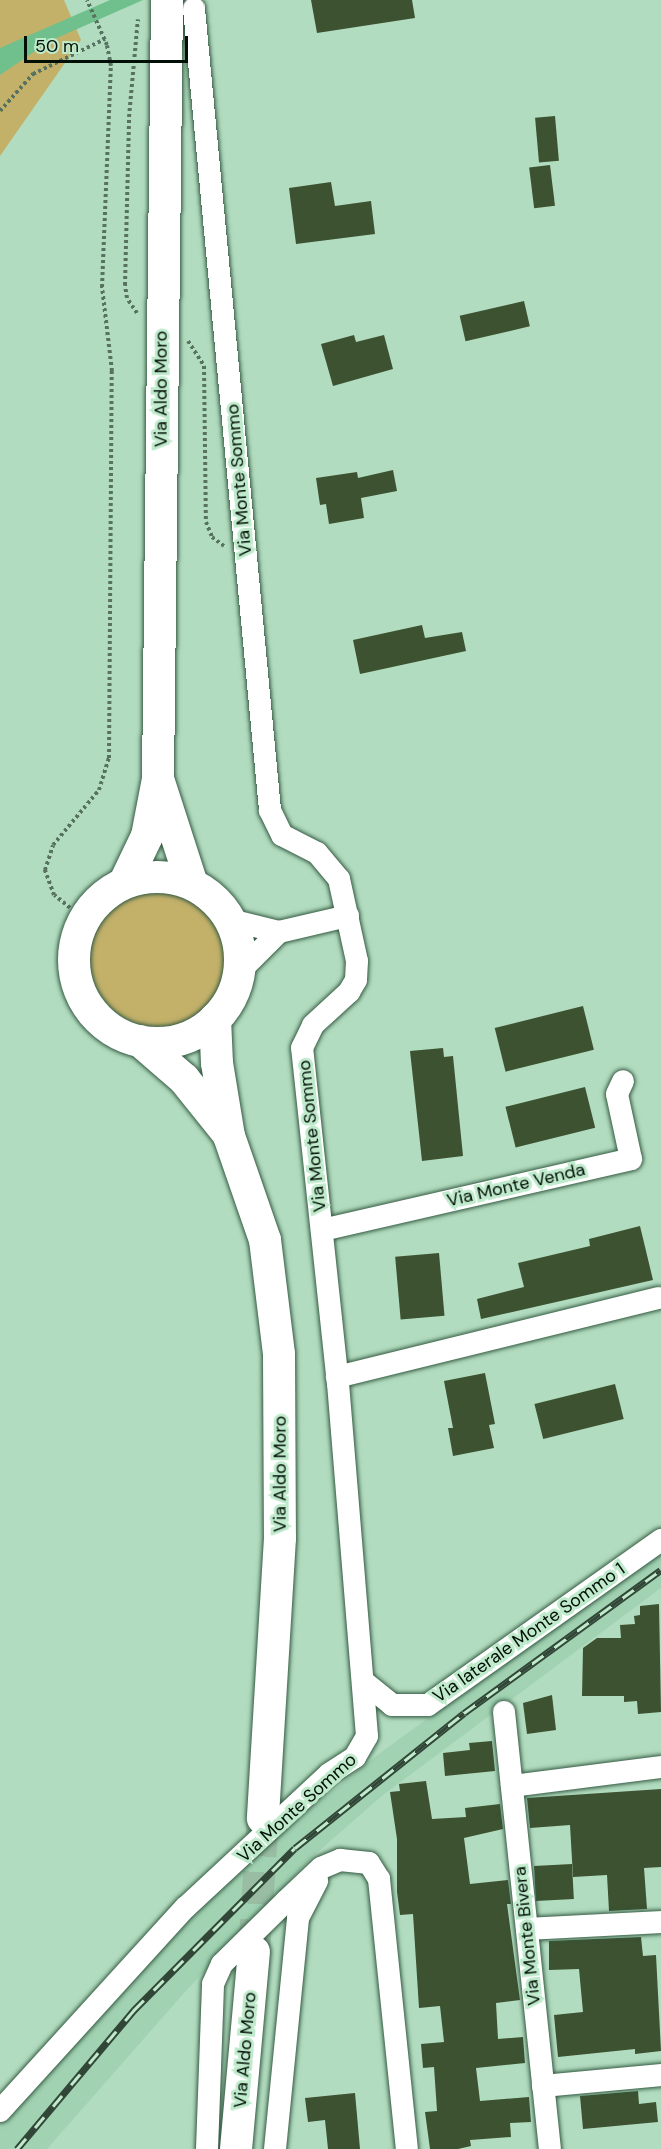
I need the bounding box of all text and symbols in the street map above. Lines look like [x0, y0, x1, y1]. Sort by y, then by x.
scale bar [27, 24, 190, 62]
text: 50 m [35, 34, 79, 58]
street label: Via Aldo Moro [150, 331, 172, 447]
street label: Via Monte Sommo [222, 403, 256, 557]
street label: Via Monte Sommo [293, 1059, 331, 1213]
street label: Via Monte Venda [445, 1159, 587, 1211]
street label: Via Aldo Moro [269, 1416, 291, 1532]
street label: Via laterale Monte Sommo 1 [429, 1558, 629, 1708]
street label: Via Monte Sommo [233, 1749, 361, 1867]
street label: Via Monte Bivera [509, 1865, 545, 2007]
street label: Via Aldo Moro [229, 1991, 261, 2109]

